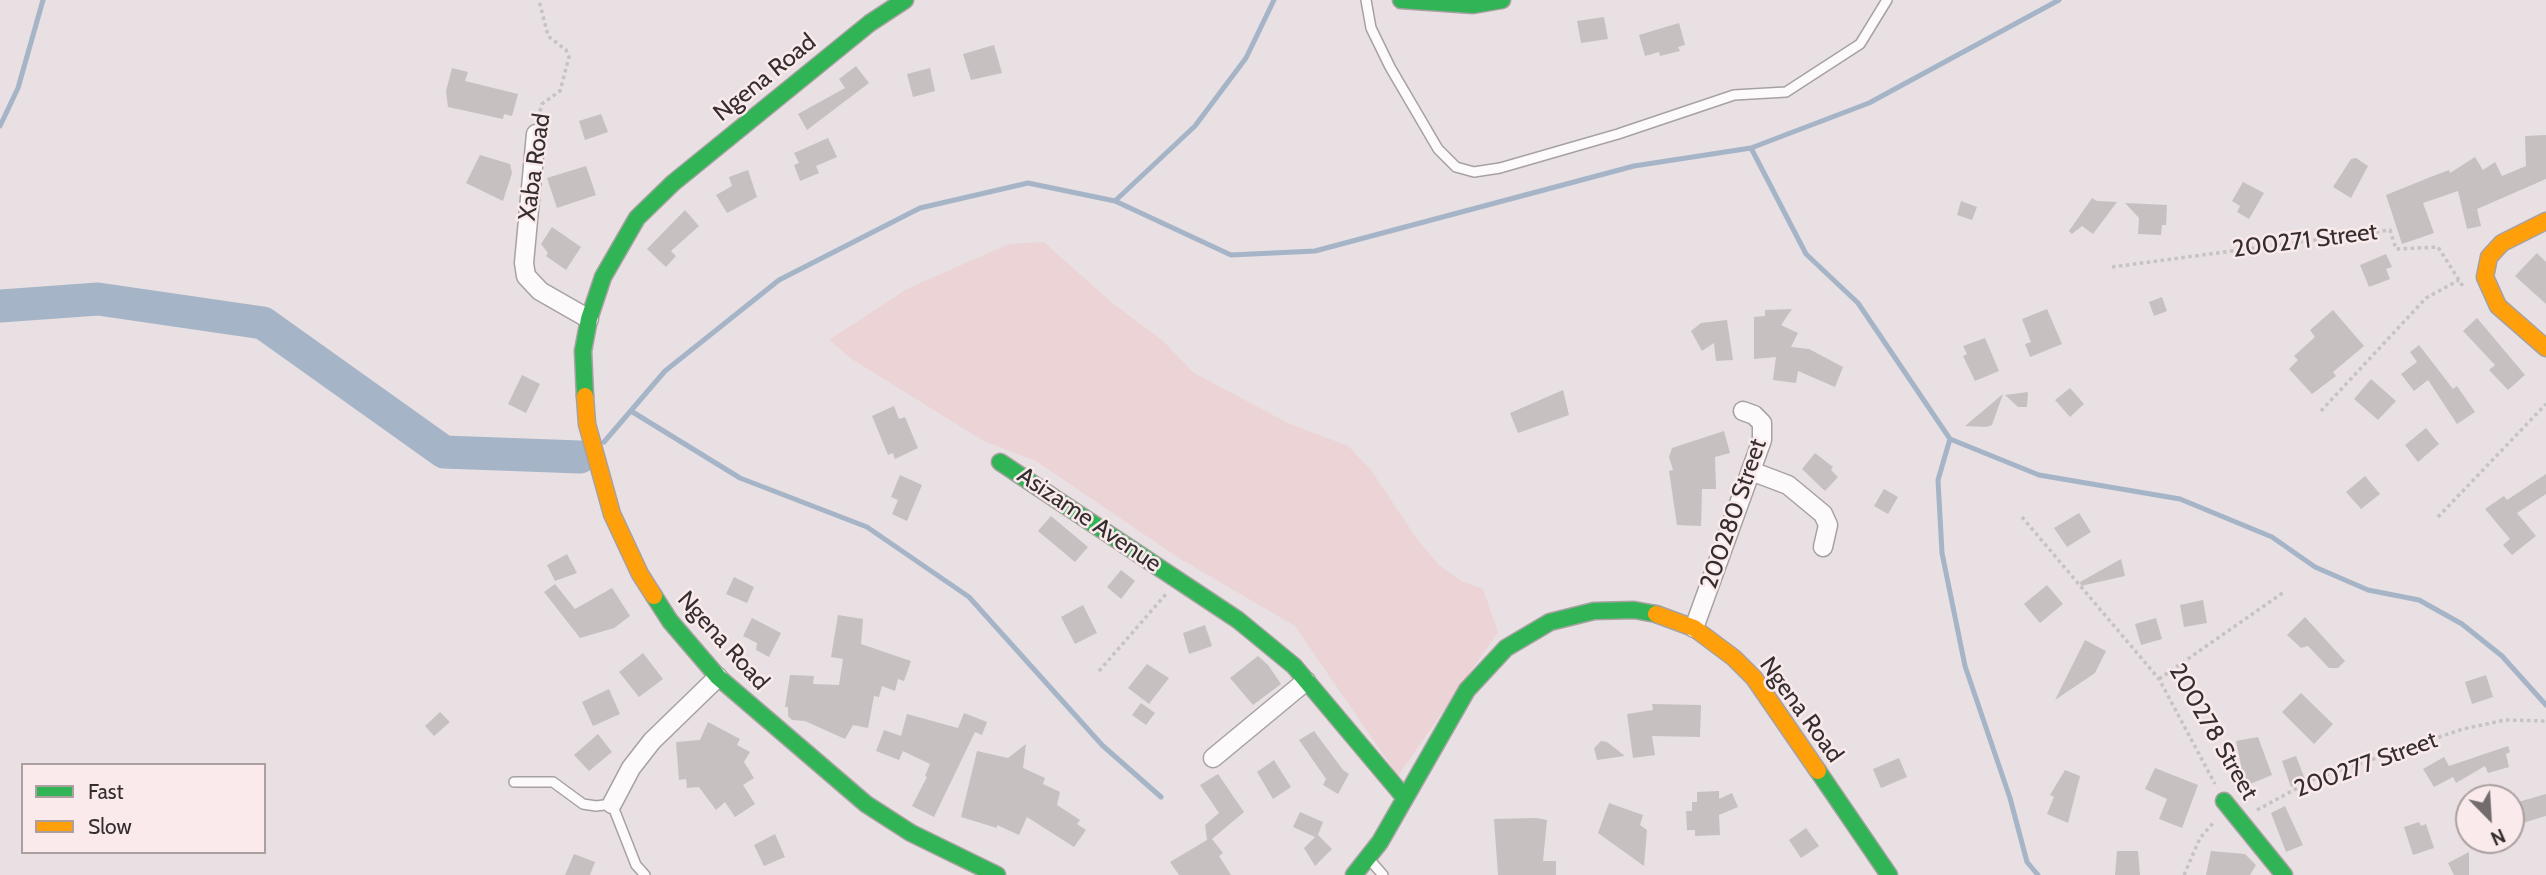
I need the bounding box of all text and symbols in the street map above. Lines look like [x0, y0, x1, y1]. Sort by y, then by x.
street label: Ngena Road [708, 28, 822, 128]
street label: Xaba Road [513, 111, 557, 223]
street label: 200271 Street [2231, 218, 2379, 264]
street label: 200280 Street [1695, 435, 1773, 593]
street label: Asizame Avenue [1012, 461, 1166, 579]
street label: Ngena Road [671, 586, 775, 696]
street label: Ngena Road [1753, 652, 1849, 768]
street label: 200278 Street [2162, 659, 2264, 805]
street label: 200277 Street [2291, 726, 2441, 804]
legend [21, 763, 266, 854]
text: Fast [88, 779, 124, 804]
north arrow [2455, 784, 2525, 854]
text: Slow [88, 814, 132, 839]
text: N [2487, 824, 2509, 850]

